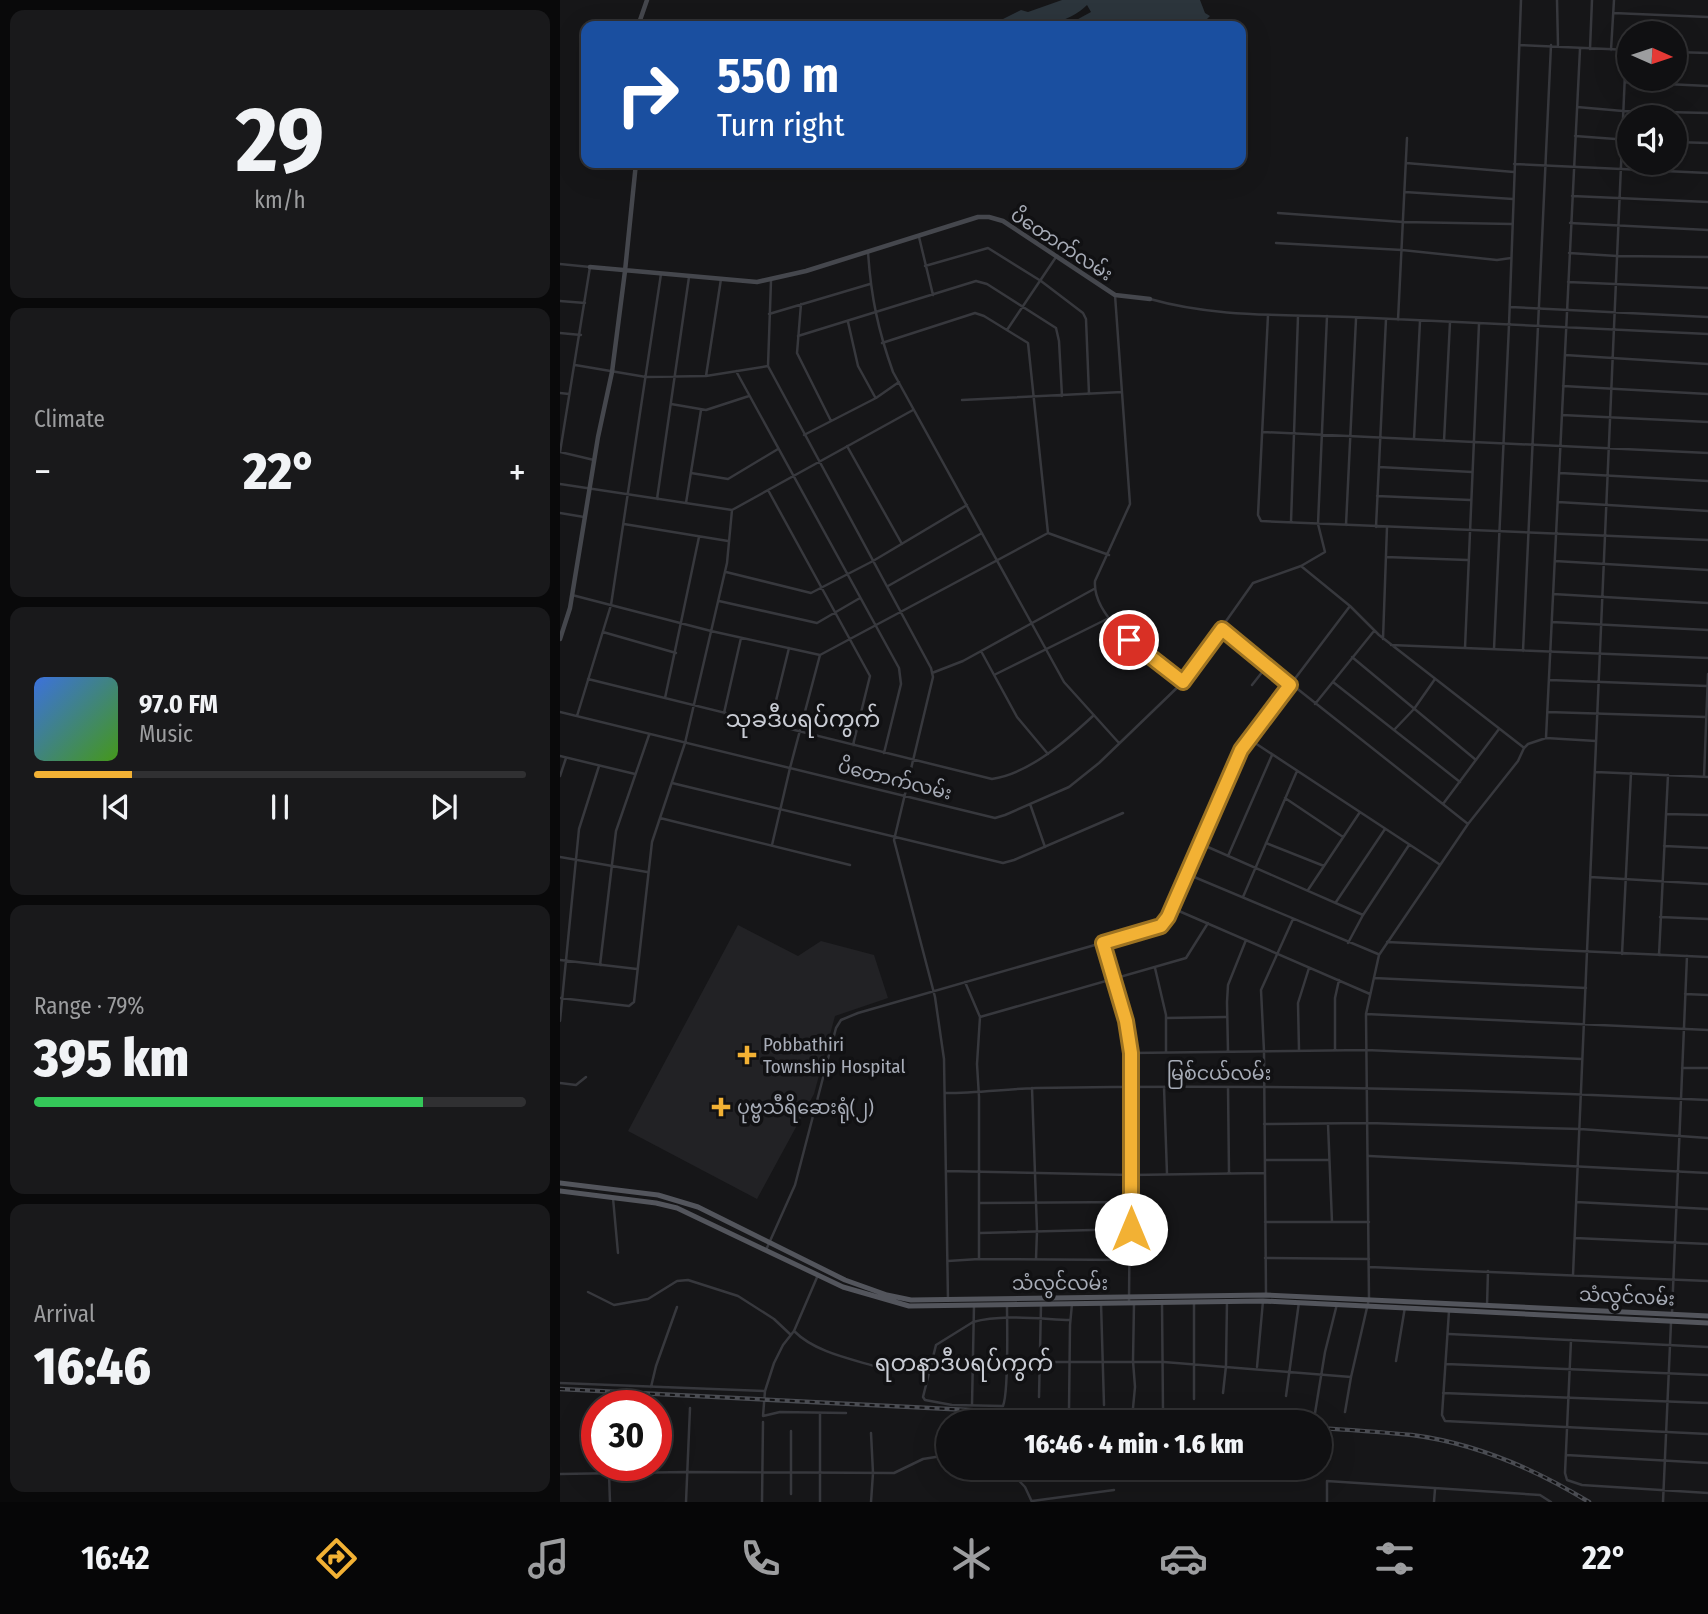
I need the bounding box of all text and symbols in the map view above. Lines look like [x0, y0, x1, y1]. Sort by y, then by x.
north arrow [1617, 21, 1687, 91]
map controls [1617, 21, 1687, 175]
text: 550 m [717, 46, 839, 105]
icon: right [602, 49, 693, 140]
text: 29 [236, 86, 324, 195]
button: sound [1617, 105, 1687, 175]
text: Turn right [717, 106, 844, 144]
text: km/h [254, 186, 306, 214]
street label: ပိတောက်လမ်း [1007, 200, 1119, 286]
text: Climate [34, 405, 105, 433]
text: 22° [243, 440, 317, 503]
text: − [34, 449, 51, 495]
text: + [509, 449, 526, 495]
pin [1099, 610, 1159, 670]
icon: arrive [1110, 621, 1148, 659]
text: 97.0 FM [139, 689, 218, 720]
district label: သုခဒီပရပ်ကွက် [726, 703, 880, 738]
text: Music [139, 720, 193, 748]
street label: ပိတောက်လမ်း [835, 751, 955, 805]
icon: previous [97, 788, 135, 826]
icon: pause [261, 788, 299, 826]
icon: next [425, 788, 463, 826]
text: Range · 79% [34, 992, 145, 1020]
text: 395 km [34, 1027, 189, 1090]
place label: Pobbathiri Township Hospital [763, 1033, 905, 1078]
marker: Pobbathiri Township Hospital [737, 1045, 757, 1065]
street label: မြစ်ငယ်လမ်း [1167, 1059, 1271, 1089]
place label: ပုဗ္ဗသီရိဆေးရုံ(၂) [737, 1093, 874, 1124]
marker: ပုဗ္ဗသီရိဆေးရုံ(၂) [711, 1097, 731, 1117]
position arrow [1094, 1192, 1168, 1266]
street label: သံလွင်လမ်း [1012, 1269, 1108, 1299]
street label: သံလွင်လမ်း [1578, 1280, 1676, 1314]
text: Arrival [34, 1300, 95, 1328]
text: 16:46 [34, 1335, 151, 1398]
district label: ရတနာဒီပရပ်ကွက် [875, 1347, 1053, 1382]
speed limit sign: 30 [581, 1390, 672, 1481]
text: 16:46 · 4 min · 1.6 km [1024, 1429, 1244, 1460]
icon: directions [312, 1534, 361, 1583]
icon: music [524, 1534, 573, 1583]
icon: phone [736, 1534, 785, 1583]
icon: climate [947, 1534, 996, 1583]
icon: car [1159, 1534, 1208, 1583]
icon: filters [1370, 1534, 1419, 1583]
text: 16:42 [81, 1539, 150, 1577]
text: 22° [1582, 1539, 1627, 1577]

